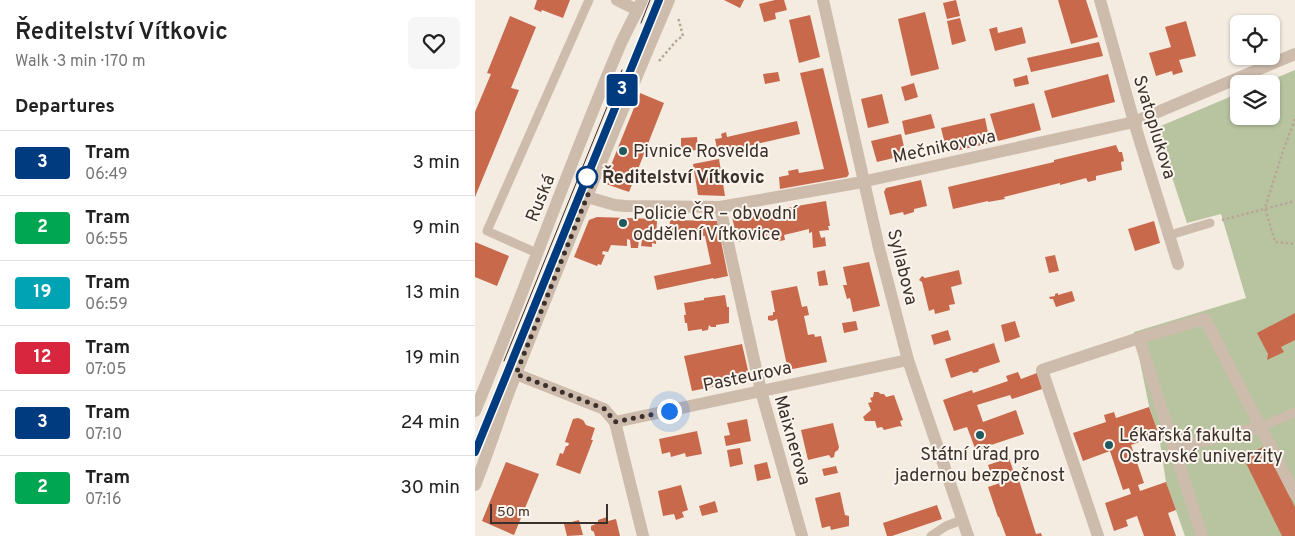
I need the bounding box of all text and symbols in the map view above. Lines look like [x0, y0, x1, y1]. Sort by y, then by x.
map controls [1230, 15, 1280, 125]
button: locate [1230, 15, 1280, 65]
button: heart [408, 17, 460, 69]
text: Ředitelství Vítkovic [15, 18, 228, 48]
text: Walk · 3 min · 170 m [15, 52, 146, 72]
street label: Svatoplukova [1127, 73, 1180, 182]
line badge: 3 [606, 74, 638, 106]
button: layers [1230, 75, 1280, 125]
text: 3 [617, 78, 627, 101]
text: Departures [15, 95, 115, 119]
street label: Mečnikovova [891, 125, 998, 170]
text: Tram [85, 141, 130, 165]
place label: Pivnice Rosvelda [633, 141, 769, 164]
marker: Pivnice Rosvelda [617, 145, 629, 157]
text: 3 [37, 151, 48, 174]
text: 3 min [412, 151, 460, 175]
text: 06:49 [85, 165, 128, 185]
place label: Ředitelství Vítkovic [602, 165, 765, 190]
marker: Ředitelství Vítkovic [576, 166, 598, 188]
street label: Ruská [521, 171, 561, 226]
place label: Policie ČR – obvodní oddělení Vítkovice [633, 201, 798, 247]
text: Tram [85, 206, 130, 230]
text: 2 [37, 216, 48, 239]
text: 9 min [413, 216, 460, 240]
marker: Policie ČR – obvodní oddělení Vítkovice [617, 217, 629, 229]
street label: Syllabova [881, 227, 922, 308]
text: 06:55 [85, 230, 128, 250]
text: Tram [85, 271, 130, 295]
text: 19 [33, 281, 52, 304]
text: 13 min [405, 281, 460, 305]
text: 06:59 [85, 295, 128, 315]
text: Tram [85, 336, 130, 360]
text: 12 [33, 346, 52, 369]
text: 19 min [405, 346, 460, 370]
street label: Pasteurova [701, 357, 794, 398]
text: 07:05 [85, 360, 126, 380]
street label: Maixnerova [768, 393, 815, 488]
your location [657, 399, 682, 424]
text: Tram [85, 401, 130, 425]
text: 3 [37, 411, 48, 434]
text: 24 min [401, 411, 460, 435]
text: 07:10 [85, 425, 122, 445]
place label: Lékařská fakulta Ostravské univerzity [1119, 425, 1283, 469]
marker: Státní úřad pro jadernou bezpečnost [974, 429, 986, 441]
marker: Lékařská fakulta Ostravské univerzity [1103, 439, 1115, 451]
place label: Státní úřad pro jadernou bezpečnost [894, 444, 1065, 488]
text: Tram [85, 466, 130, 490]
text: 2 [37, 476, 48, 499]
text: 30 min [400, 476, 460, 500]
text: 07:16 [85, 490, 122, 510]
scale bar [490, 501, 607, 524]
text: 50 m [497, 504, 530, 521]

